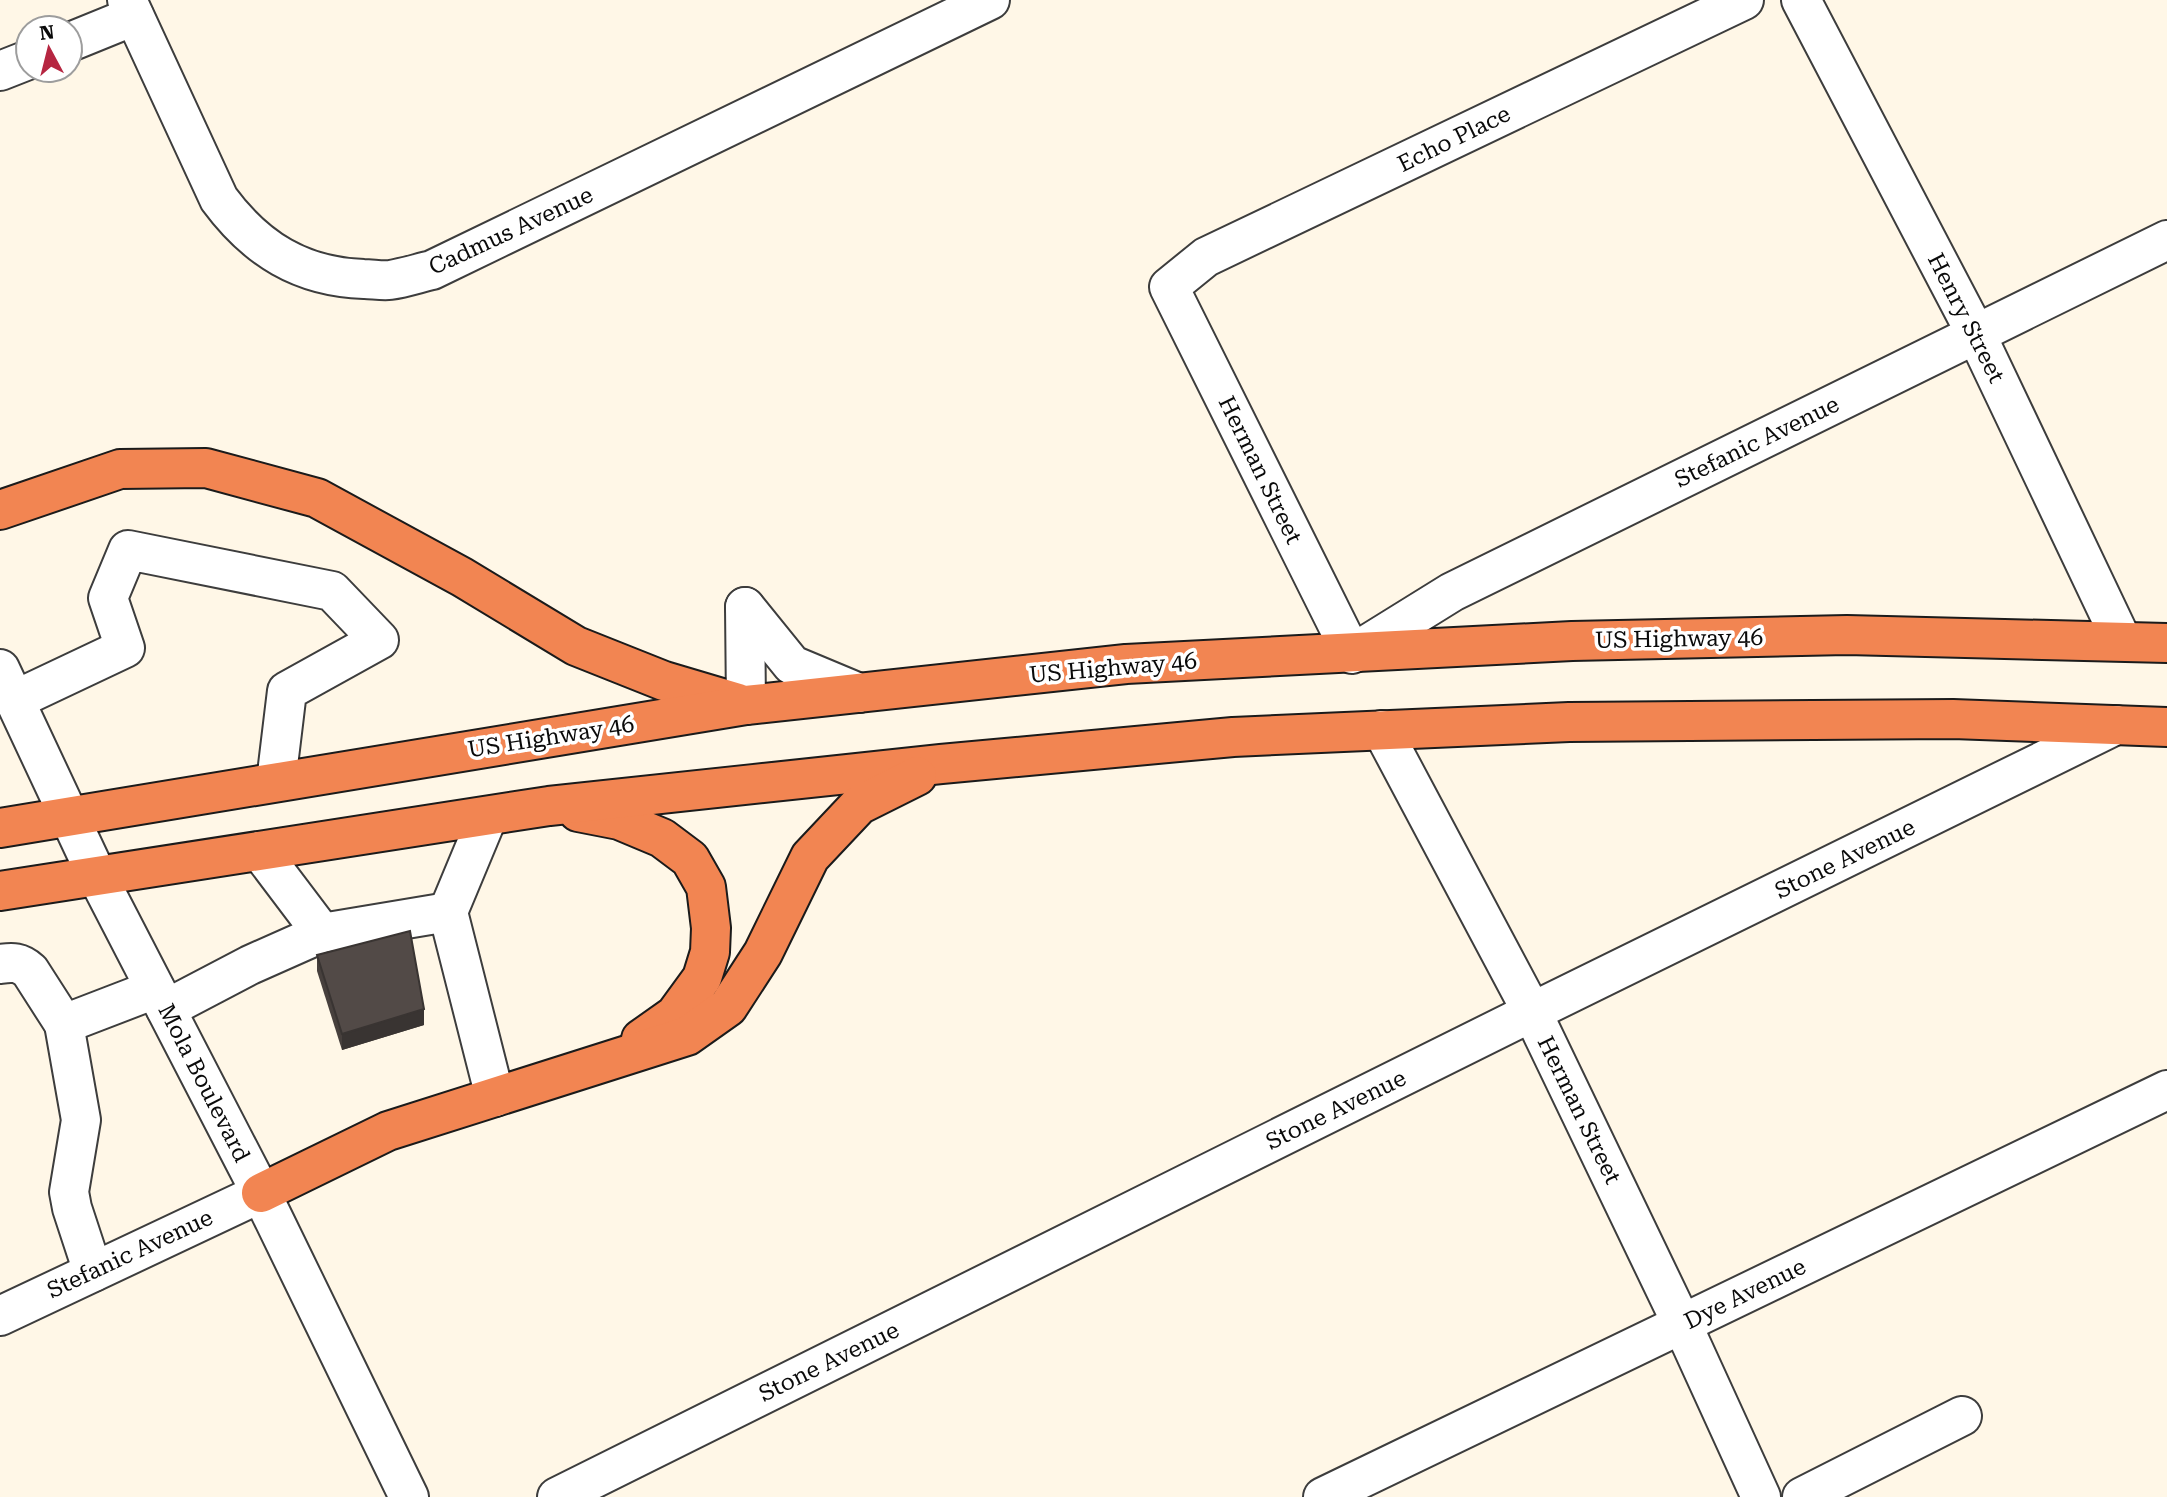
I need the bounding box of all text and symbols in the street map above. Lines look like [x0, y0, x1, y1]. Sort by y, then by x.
north arrow [14, 14, 84, 84]
text: N [38, 20, 56, 45]
street label: Echo Place [1393, 100, 1515, 178]
street label: Cadmus Avenue [425, 181, 597, 281]
street label: Henry Street [1922, 249, 2010, 388]
street label: Stefanic Avenue [1670, 391, 1844, 493]
street label: Herman Street [1213, 392, 1308, 549]
street label: US Highway 46 [1595, 624, 1763, 654]
street label: US Highway 46 [1028, 647, 1198, 689]
street label: US Highway 46 [466, 710, 636, 763]
street label: Stone Avenue [1771, 813, 1919, 905]
street label: Mola Boulevard [152, 999, 256, 1167]
street label: Herman Street [1532, 1032, 1627, 1189]
street label: Stone Avenue [1262, 1064, 1410, 1156]
street label: Stefanic Avenue [43, 1204, 217, 1304]
street label: Dye Avenue [1680, 1253, 1810, 1335]
street label: Stone Avenue [755, 1316, 903, 1408]

